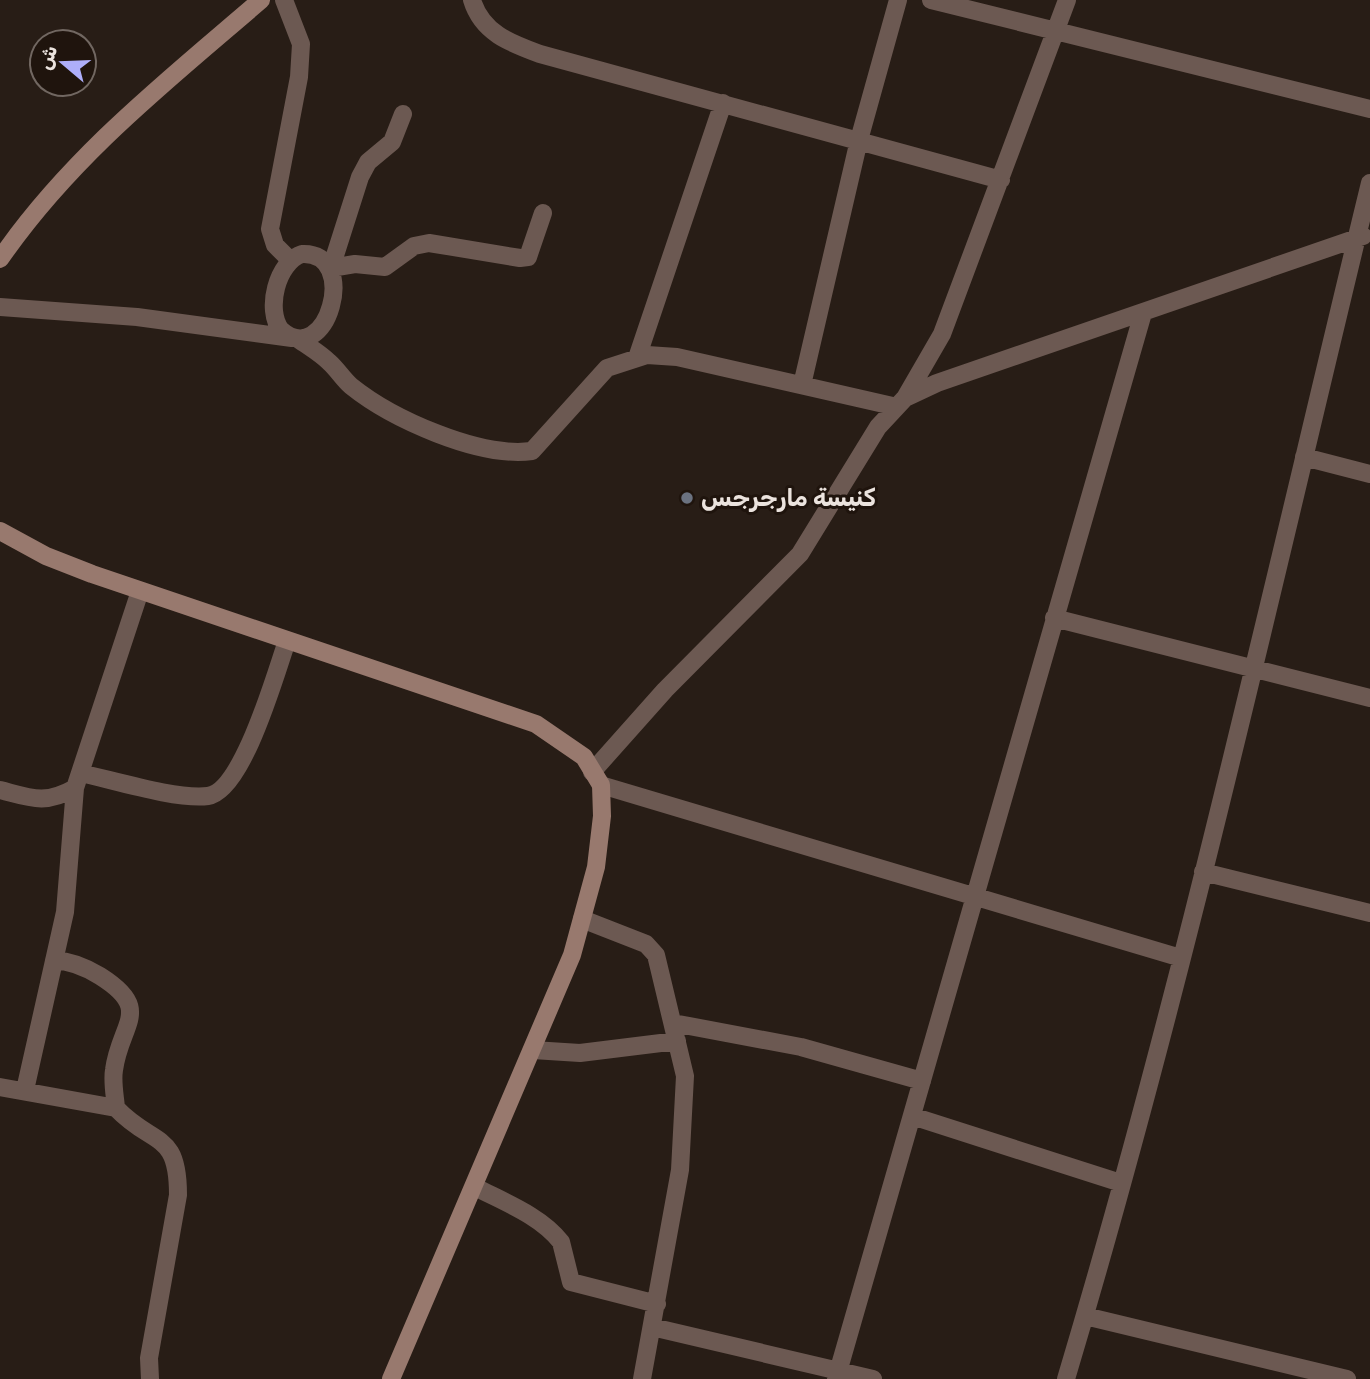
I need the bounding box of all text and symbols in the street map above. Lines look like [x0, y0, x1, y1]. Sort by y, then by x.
north arrow [28, 28, 98, 98]
text: ش [33, 43, 62, 73]
place label: كنيسة مارجرجس [701, 484, 876, 512]
marker: كنيسة مارجرجس [679, 490, 695, 506]

